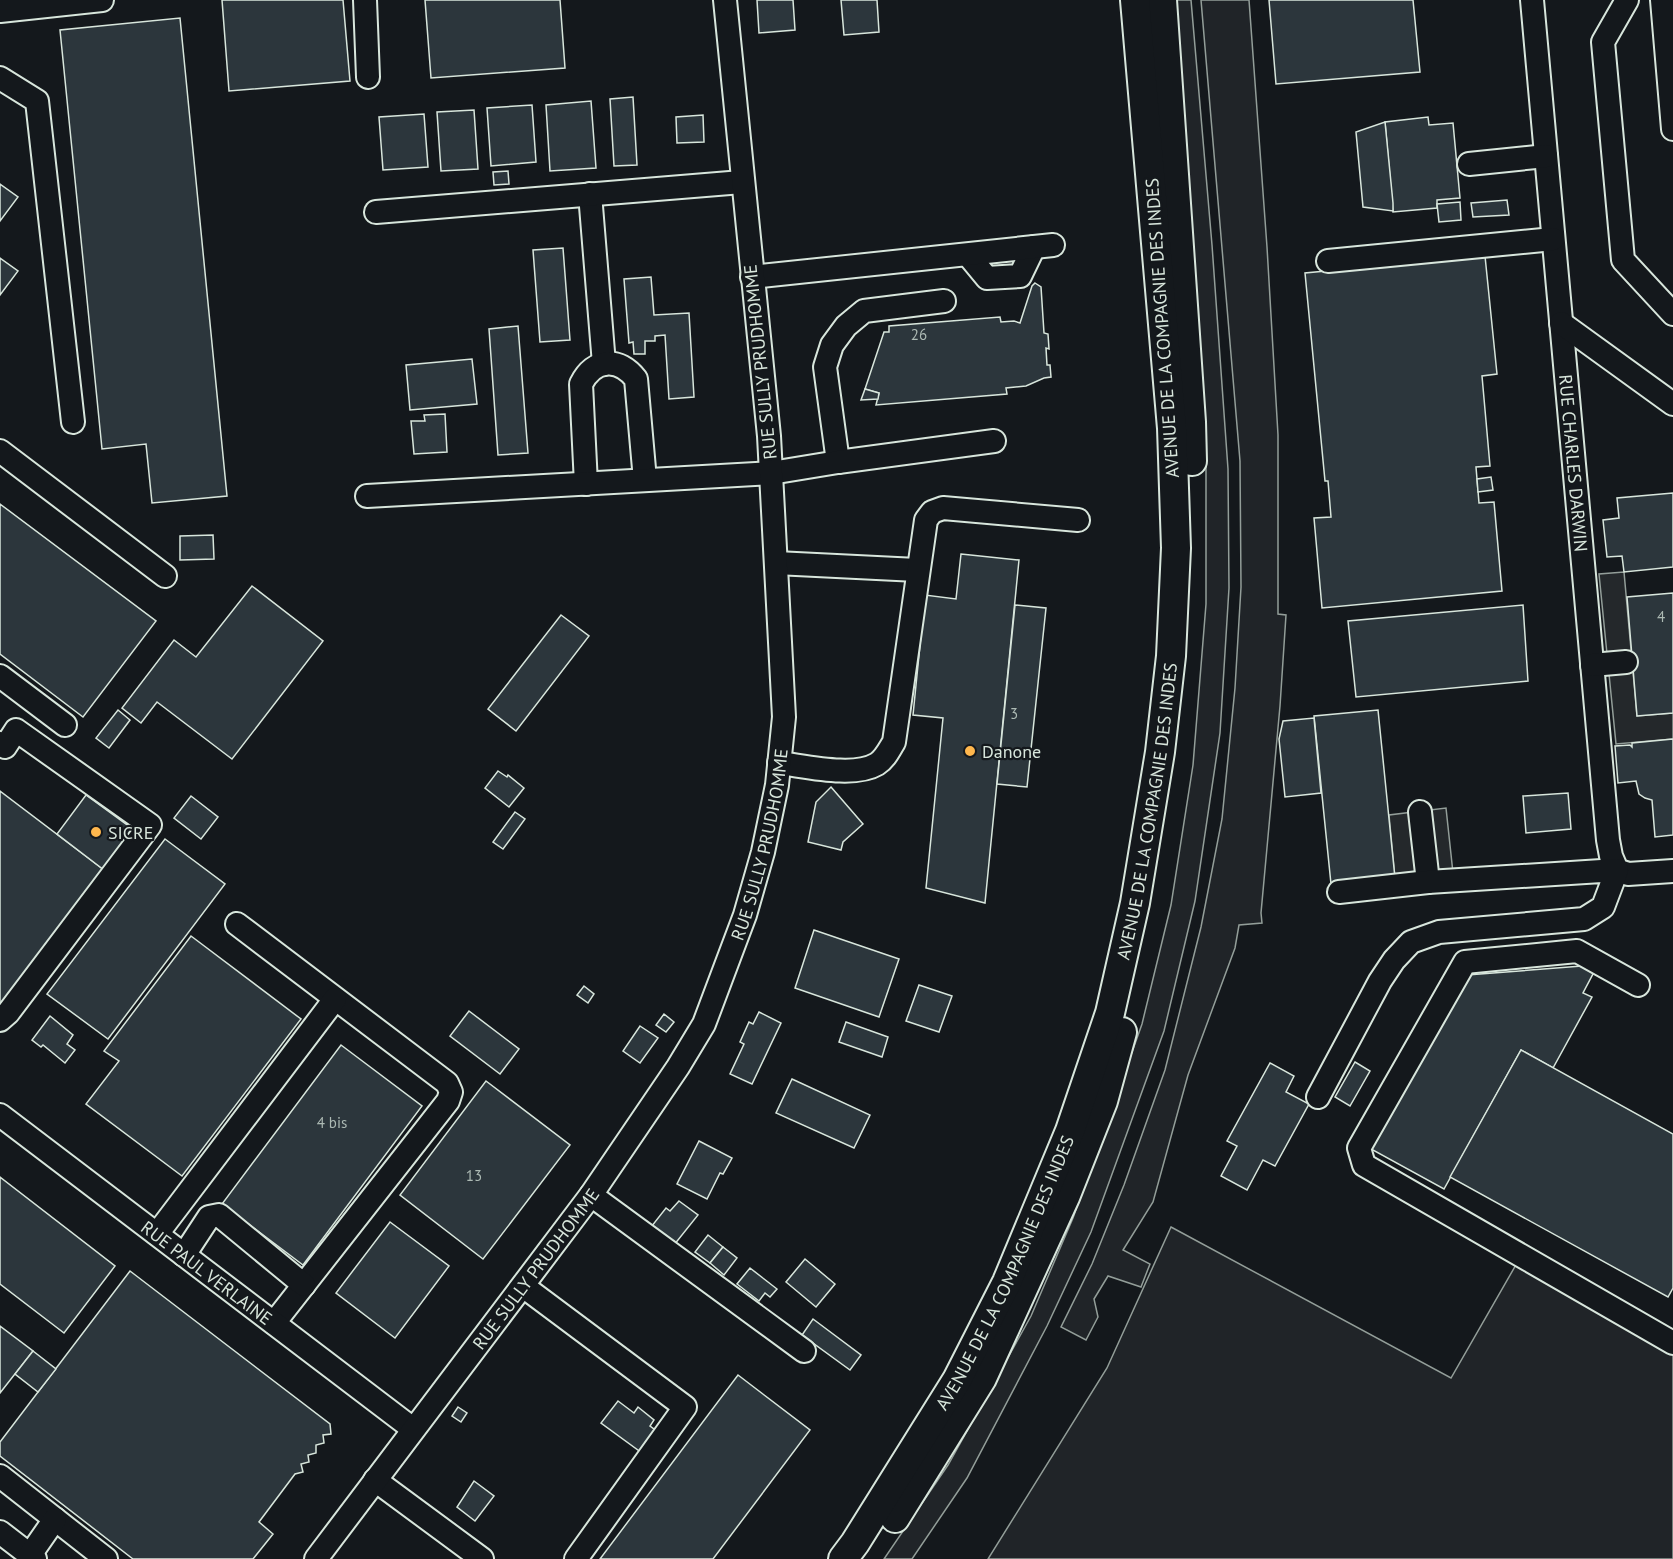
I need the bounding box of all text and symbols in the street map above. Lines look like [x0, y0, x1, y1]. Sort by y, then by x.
street label: AVENUE DE LA COMPAGNIE DES INDES [1140, 177, 1184, 479]
street label: RUE SULLY PRUDHOMME [738, 263, 782, 461]
house number: 26 [911, 325, 927, 344]
street label: RUE CHARLES DARWIN [1554, 373, 1593, 553]
house number: 4 [1657, 607, 1665, 626]
street label: AVENUE DE LA COMPAGNIE DES INDES [1111, 661, 1182, 962]
house number: 3 [1010, 704, 1018, 723]
place label: Danone [982, 740, 1041, 763]
marker: Danone [963, 744, 977, 758]
street label: RUE SULLY PRUDHOMME [725, 748, 792, 943]
place label: SICRE [108, 821, 153, 844]
marker: SICRE [89, 825, 103, 839]
house number: 4 bis [317, 1113, 347, 1132]
street label: AVENUE DE LA COMPAGNIE DES INDES [930, 1132, 1078, 1414]
house number: 13 [466, 1166, 482, 1185]
street label: RUE SULLY PRUDHOMME [467, 1184, 604, 1354]
street label: RUE PAUL VERLAINE [137, 1215, 277, 1330]

